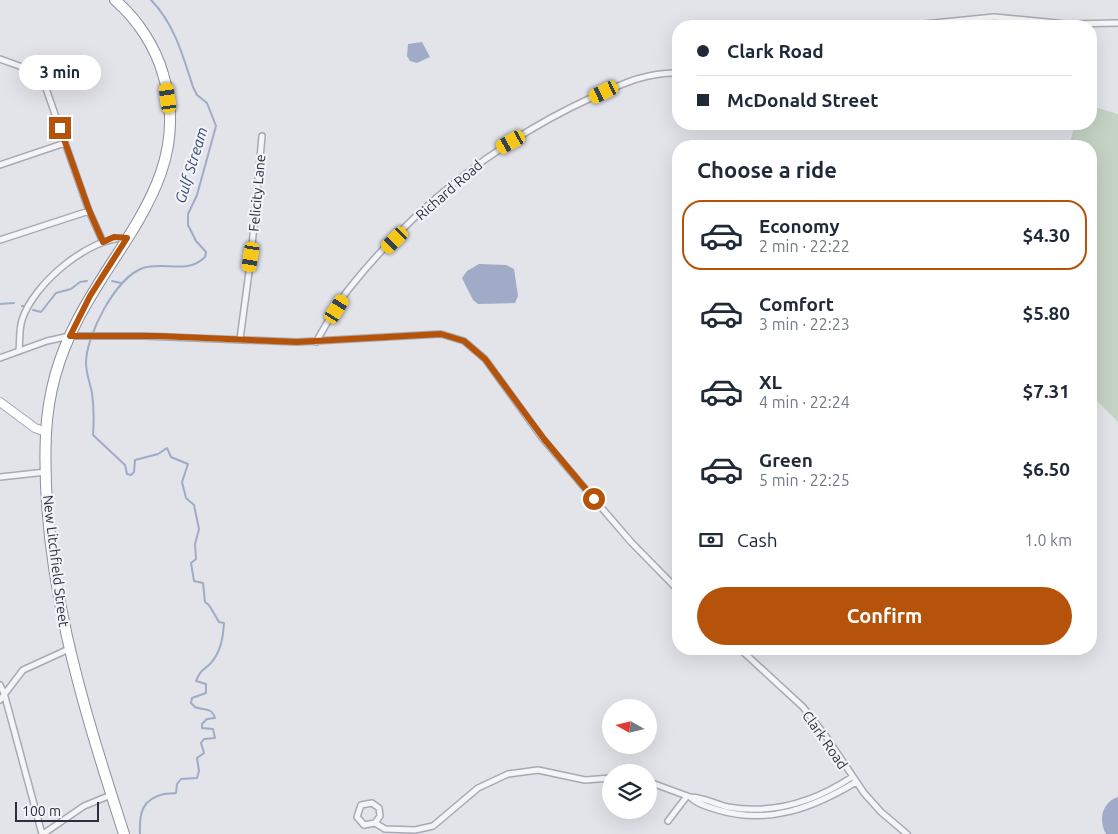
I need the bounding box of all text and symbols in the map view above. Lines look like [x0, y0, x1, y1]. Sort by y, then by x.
text: Clark Road [727, 40, 824, 62]
callout: 3 min [19, 56, 101, 90]
text: 3 min [40, 63, 80, 81]
car [587, 79, 620, 105]
car [158, 82, 177, 114]
text: McDonald Street [727, 89, 878, 111]
route end [49, 117, 71, 139]
water label: Gulf Stream [171, 125, 211, 205]
car [494, 128, 527, 156]
street label: Felicity Lane [246, 154, 268, 232]
street label: Richard Road [413, 157, 485, 223]
text: Choose a ride [697, 157, 837, 182]
icon: car [699, 213, 744, 258]
text: Economy [759, 215, 840, 237]
car [379, 224, 410, 256]
text: $4.30 [1022, 224, 1070, 246]
text: 2 min · 22:22 [759, 237, 850, 255]
car [241, 241, 260, 273]
icon: car [699, 291, 744, 336]
car [322, 292, 351, 326]
text: Comfort [759, 293, 834, 315]
text: $5.80 [1022, 302, 1070, 324]
text: 3 min · 22:23 [759, 315, 850, 333]
icon: car [699, 369, 744, 414]
text: XL [759, 371, 782, 393]
text: $7.31 [1022, 380, 1070, 402]
text: 4 min · 22:24 [759, 393, 850, 411]
icon: car [699, 447, 744, 492]
text: Green [759, 449, 813, 471]
text: $6.50 [1022, 458, 1070, 480]
text: 5 min · 22:25 [759, 471, 850, 489]
route start [583, 488, 605, 510]
street label: New Litchfield Street [40, 494, 72, 628]
icon: cash [697, 526, 725, 554]
text: Cash [737, 529, 778, 551]
text: 1.0 km [1024, 531, 1072, 549]
button: Confirm [697, 587, 1072, 645]
north arrow [602, 699, 658, 754]
map controls [602, 699, 657, 819]
street label: Clark Road [799, 708, 851, 772]
button: layers [602, 764, 657, 819]
scale bar [15, 799, 99, 822]
text: 100 m [22, 803, 61, 819]

